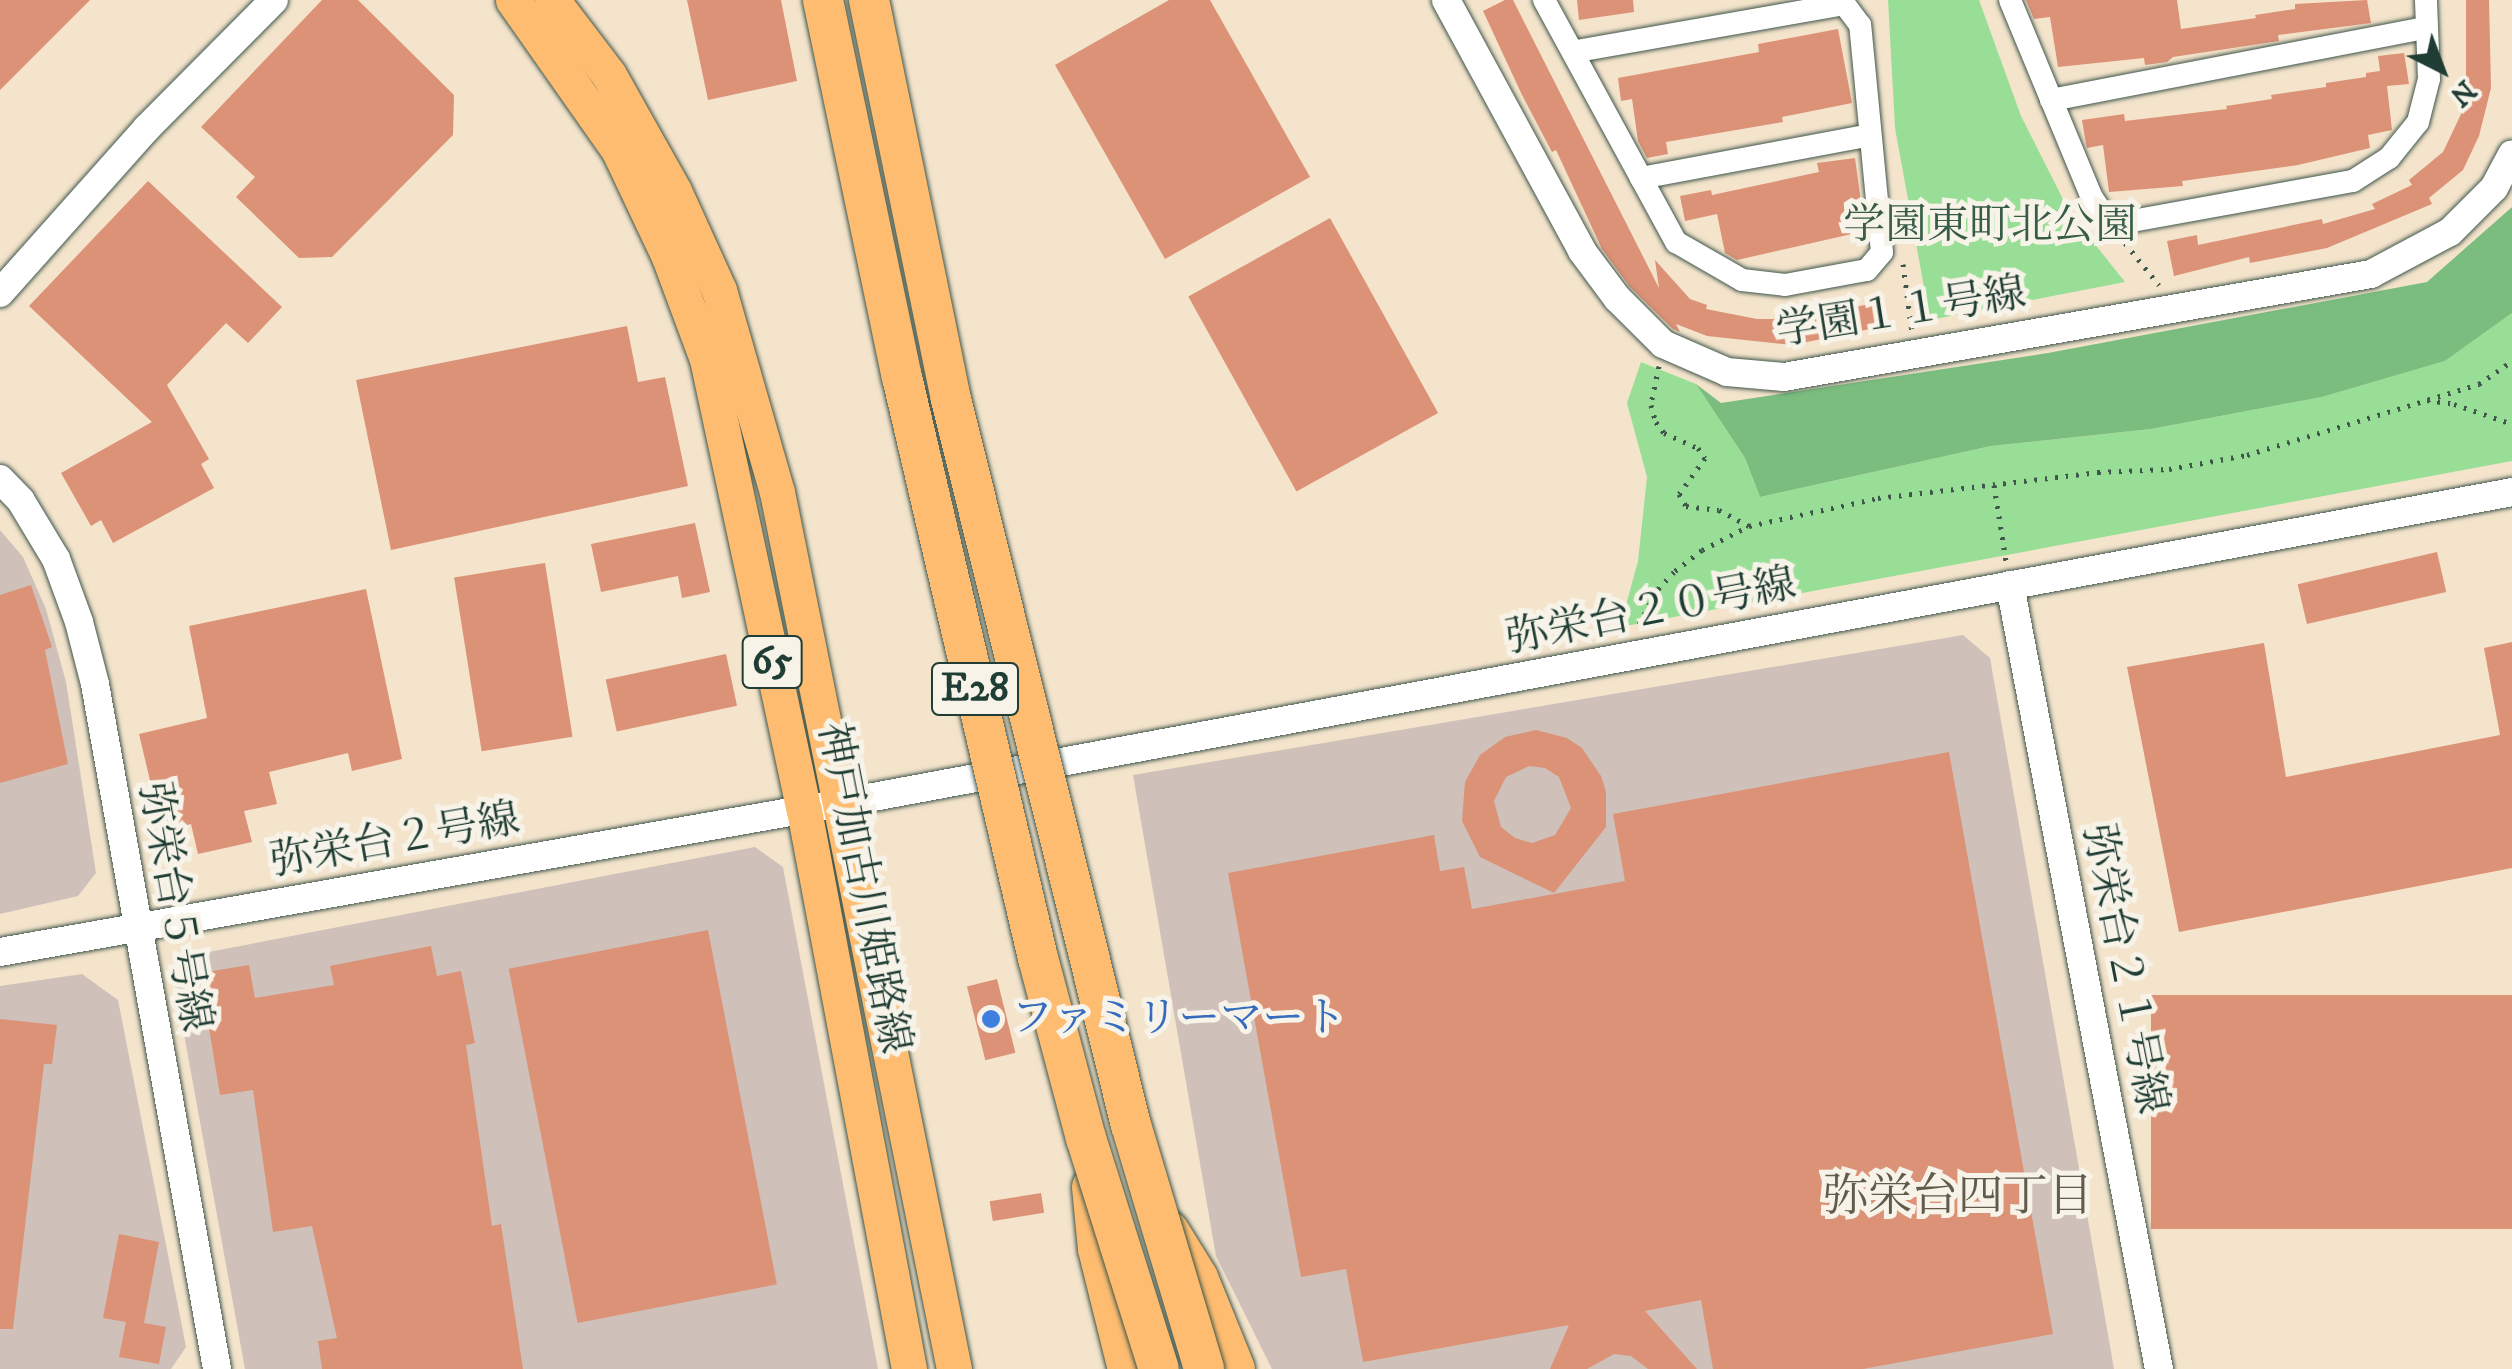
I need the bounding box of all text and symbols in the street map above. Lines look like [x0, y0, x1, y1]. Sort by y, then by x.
north arrow [2392, 20, 2492, 120]
text: N [2442, 72, 2483, 113]
park label: 学園東町北公園 [1843, 201, 2137, 251]
street label: 学園１１号線 [1773, 268, 2029, 358]
street label: 弥栄台２０号線 [1502, 559, 1800, 665]
road number: 65 [740, 627, 804, 697]
road number: E28 [930, 654, 1020, 724]
street label: 神戸加古川姫路線 [806, 718, 920, 1058]
street label: 弥栄台５号線 [127, 779, 221, 1035]
street label: 弥栄台２号線 [267, 794, 523, 888]
street label: 弥栄台２１号線 [2071, 820, 2177, 1118]
place label: ファミリーマート [1011, 994, 1347, 1044]
marker: ファミリーマート [980, 1008, 1002, 1030]
district label: 弥栄台四丁目 [1823, 1171, 2093, 1225]

